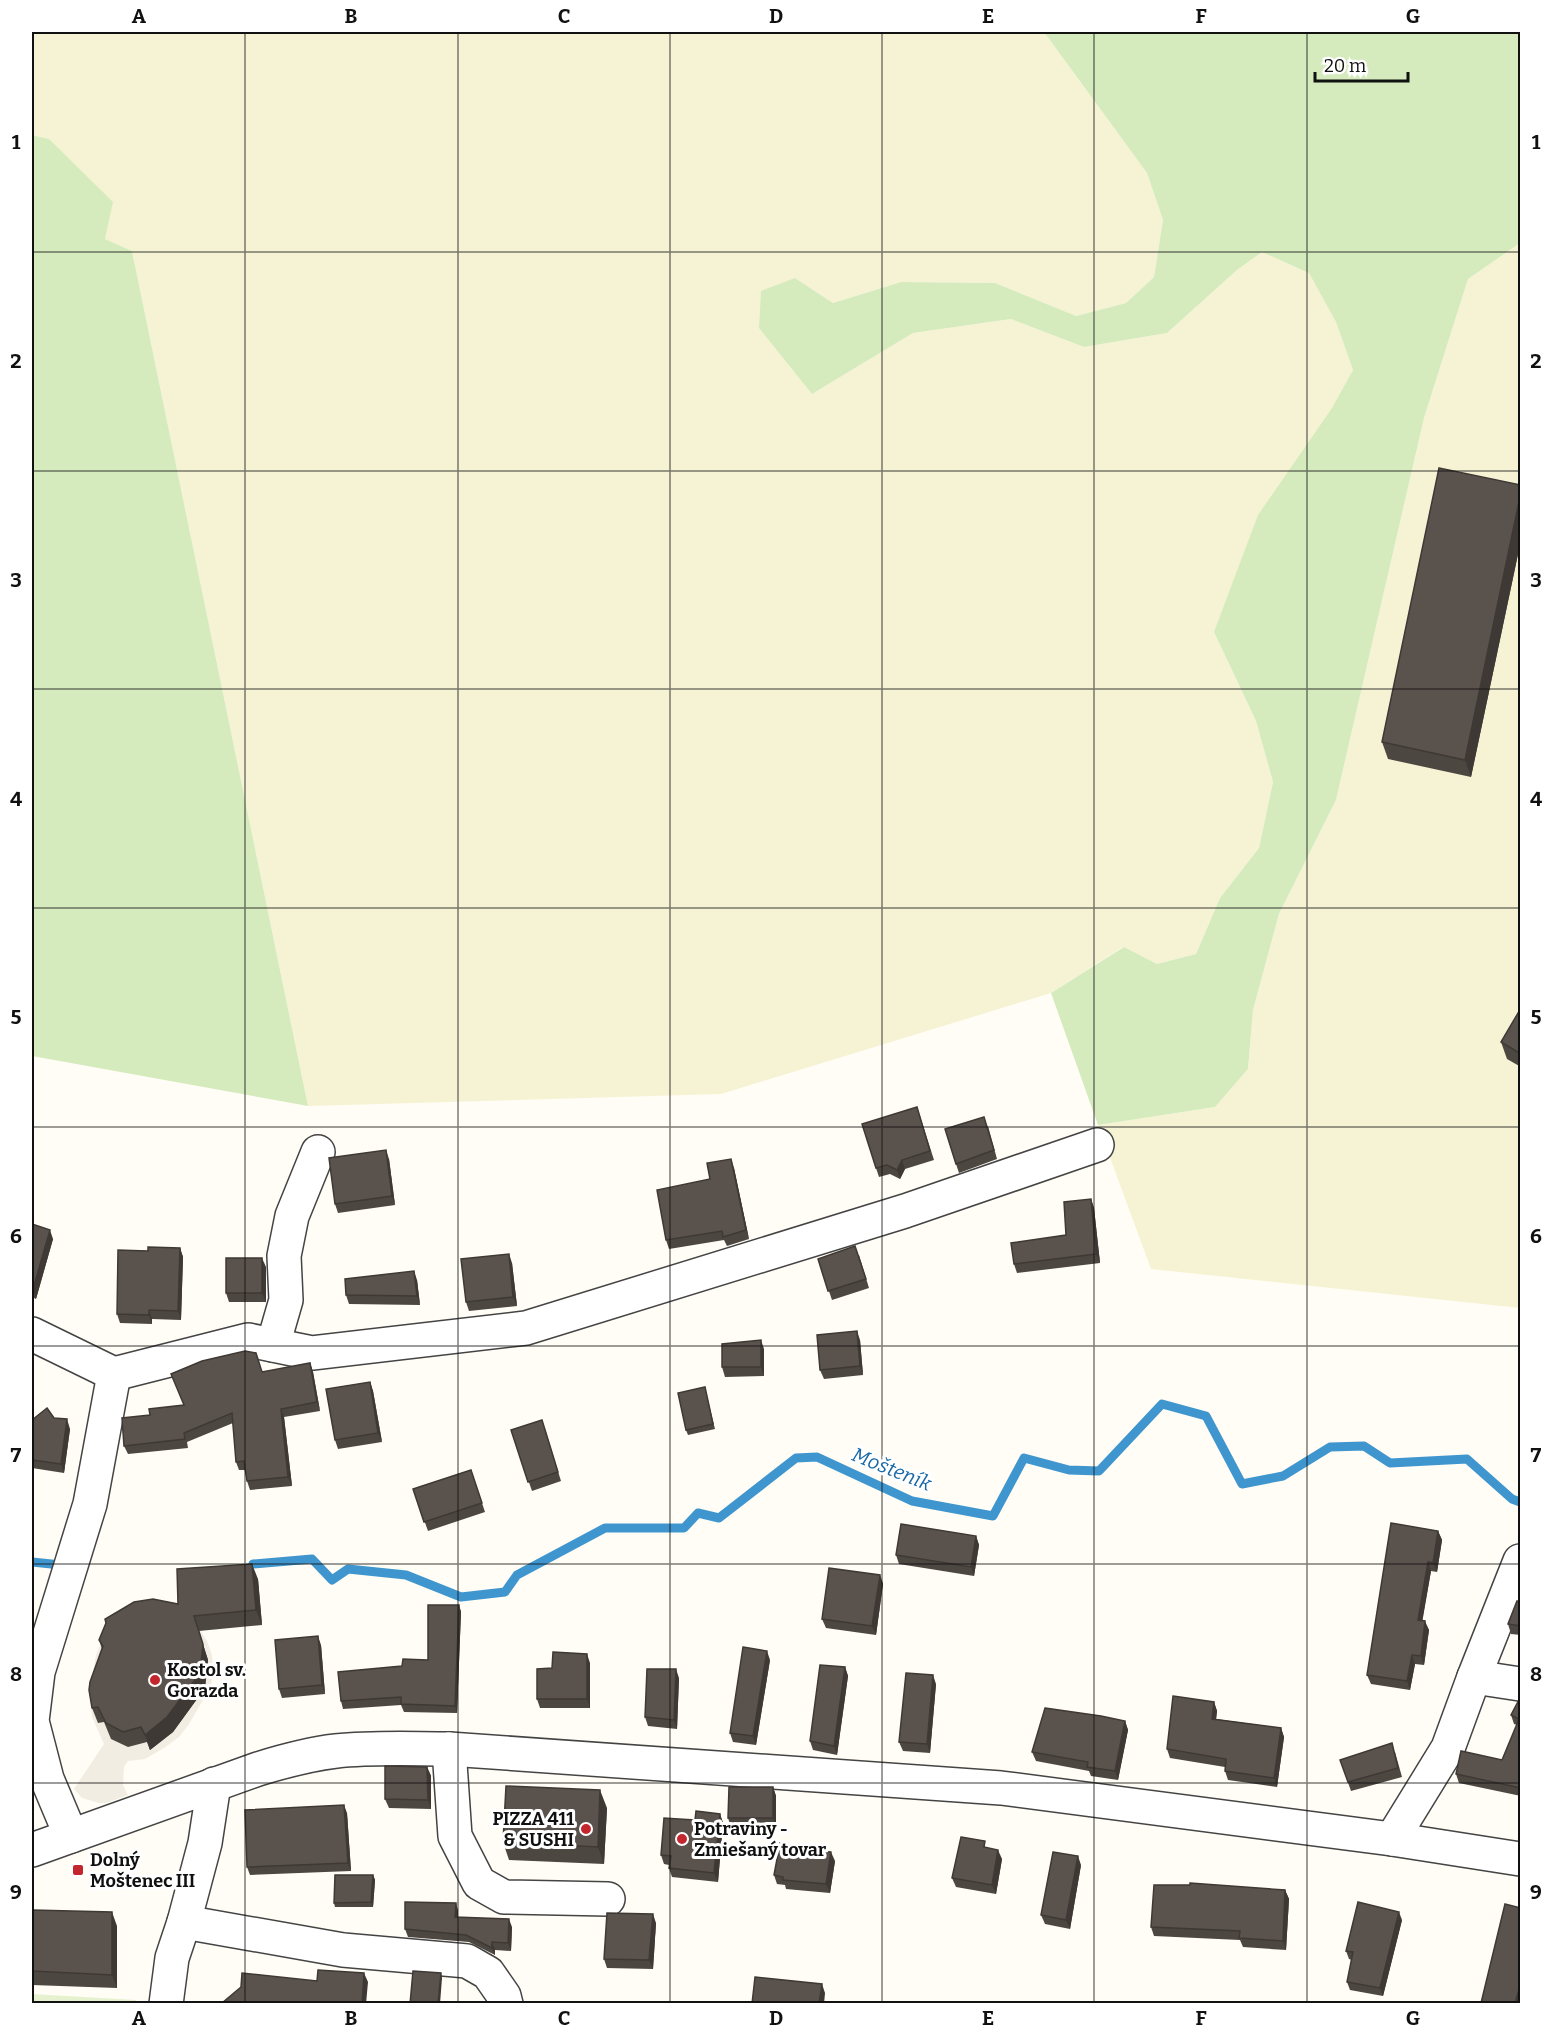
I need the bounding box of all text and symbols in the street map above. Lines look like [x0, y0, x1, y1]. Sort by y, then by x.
text: A [132, 4, 147, 28]
text: B [345, 4, 358, 28]
text: C [558, 4, 570, 28]
text: D [769, 4, 783, 28]
text: E [982, 4, 994, 28]
text: F [1195, 4, 1207, 28]
text: G [1406, 4, 1420, 28]
scale bar [1315, 45, 1408, 83]
text: 20 m [1324, 55, 1366, 77]
text: 1 [12, 130, 21, 154]
text: 1 [1532, 130, 1541, 154]
text: 2 [10, 349, 22, 373]
text: 2 [1530, 349, 1542, 373]
text: 3 [10, 568, 22, 592]
text: 3 [1530, 568, 1542, 592]
text: 4 [10, 787, 22, 811]
text: 4 [1530, 787, 1542, 811]
text: 5 [11, 1005, 22, 1029]
text: 5 [1531, 1005, 1542, 1029]
text: 6 [10, 1224, 22, 1248]
text: 6 [1530, 1224, 1542, 1248]
water label: Mošteník [849, 1442, 935, 1496]
text: 7 [11, 1443, 22, 1467]
text: 7 [1531, 1443, 1542, 1467]
place label: Kostol sv. Gorazda [167, 1659, 246, 1702]
text: 8 [10, 1662, 22, 1686]
text: 8 [1530, 1662, 1542, 1686]
marker: Kostol sv. Gorazda [148, 1673, 162, 1687]
place label: PIZZA 411 & SUSHI [492, 1808, 574, 1851]
place label: Potraviny - Zmiešaný tovar [694, 1818, 827, 1861]
marker: PIZZA 411 & SUSHI [579, 1822, 593, 1836]
marker: Potraviny - Zmiešaný tovar [675, 1832, 689, 1846]
place label: Dolný Moštenec III [90, 1849, 195, 1892]
marker: Dolný Moštenec III [71, 1863, 85, 1877]
text: 9 [10, 1880, 22, 1904]
text: 9 [1530, 1880, 1542, 1904]
text: A [132, 2006, 147, 2030]
text: B [345, 2006, 358, 2030]
text: C [558, 2006, 570, 2030]
text: D [769, 2006, 783, 2030]
text: E [982, 2006, 994, 2030]
text: F [1195, 2006, 1207, 2030]
text: G [1406, 2006, 1420, 2030]

